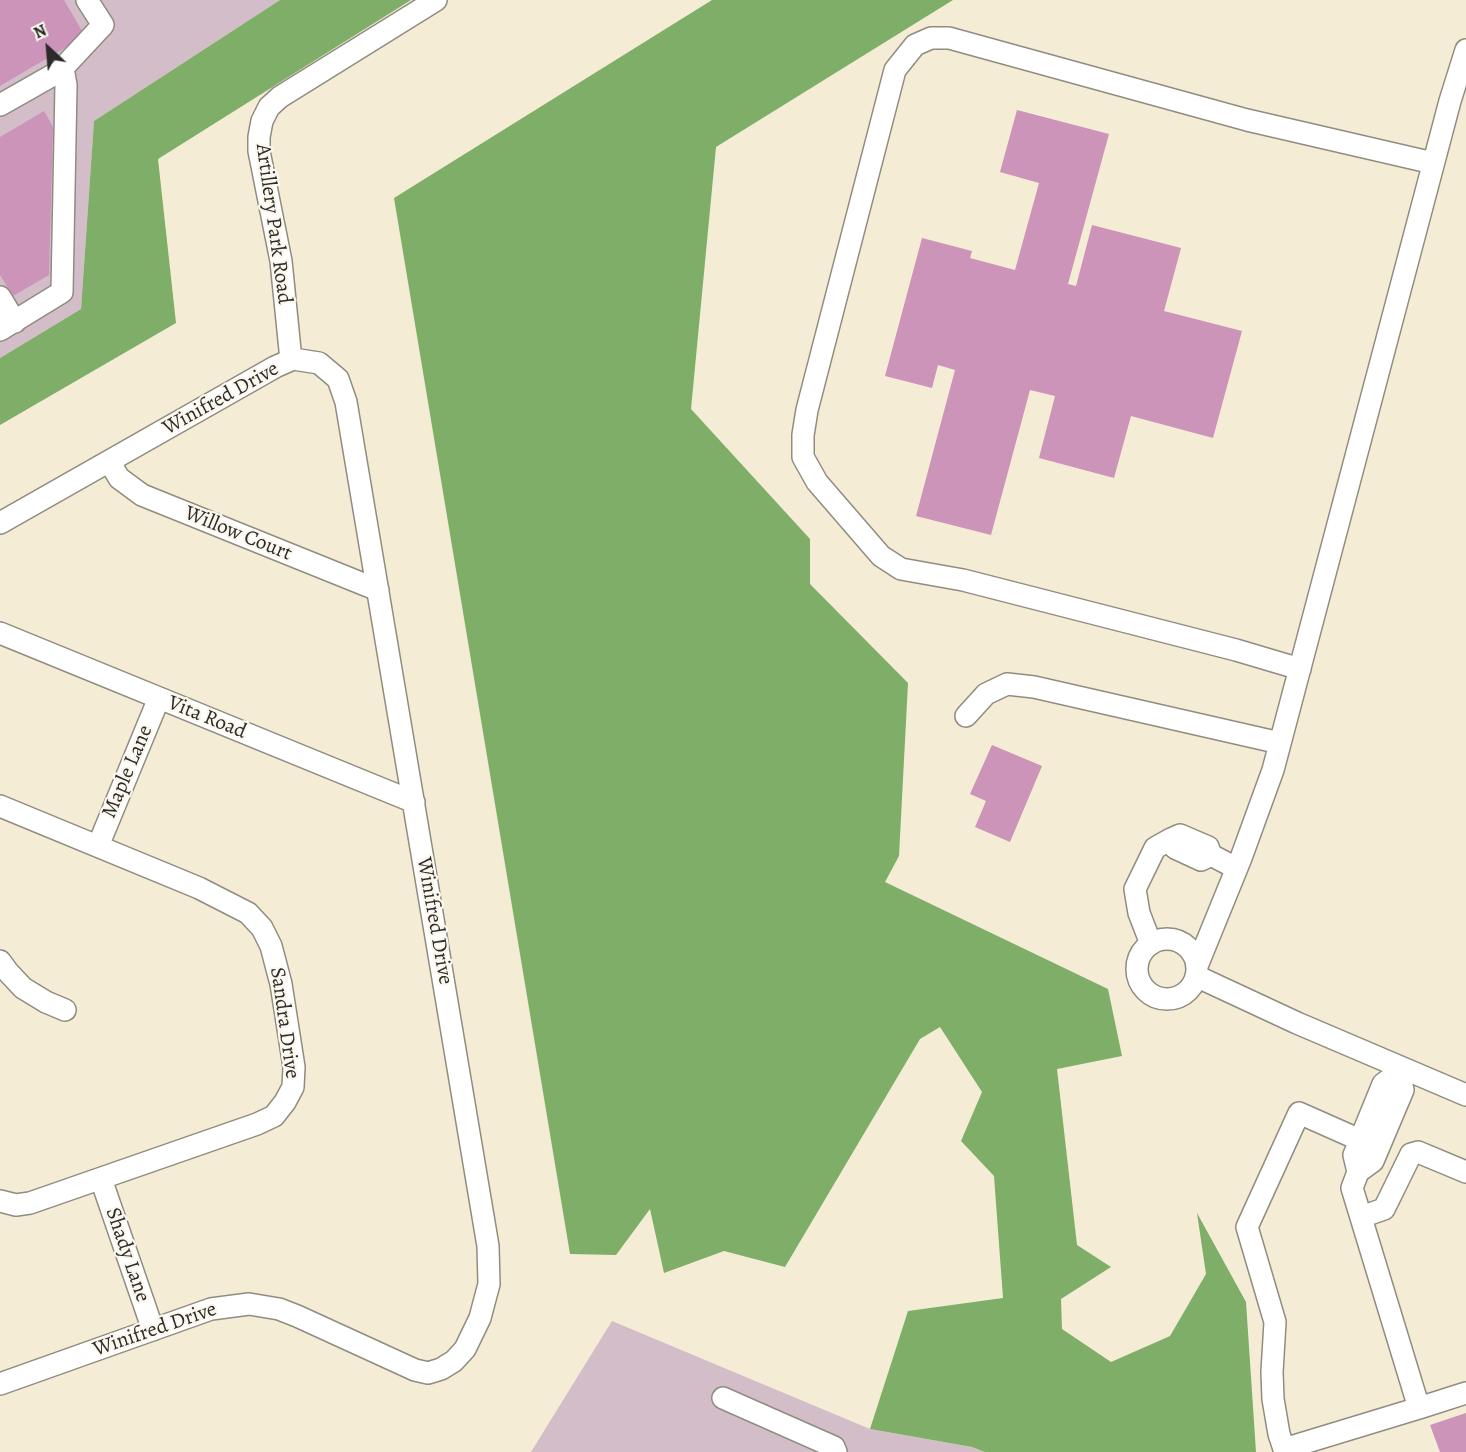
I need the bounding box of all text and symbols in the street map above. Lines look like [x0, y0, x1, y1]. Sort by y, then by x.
north arrow [18, 18, 78, 78]
text: N [30, 19, 50, 44]
street label: Artillery Park Road [249, 142, 297, 306]
street label: Winifred Drive [159, 357, 283, 441]
street label: Willow Court [181, 501, 295, 567]
street label: Vita Road [164, 691, 250, 745]
street label: Maple Lane [97, 722, 159, 822]
street label: Winifred Drive [410, 855, 458, 987]
street label: Sandra Drive [264, 966, 304, 1080]
street label: Shady Lane [99, 1205, 155, 1305]
street label: Winifred Drive [90, 1297, 220, 1363]

